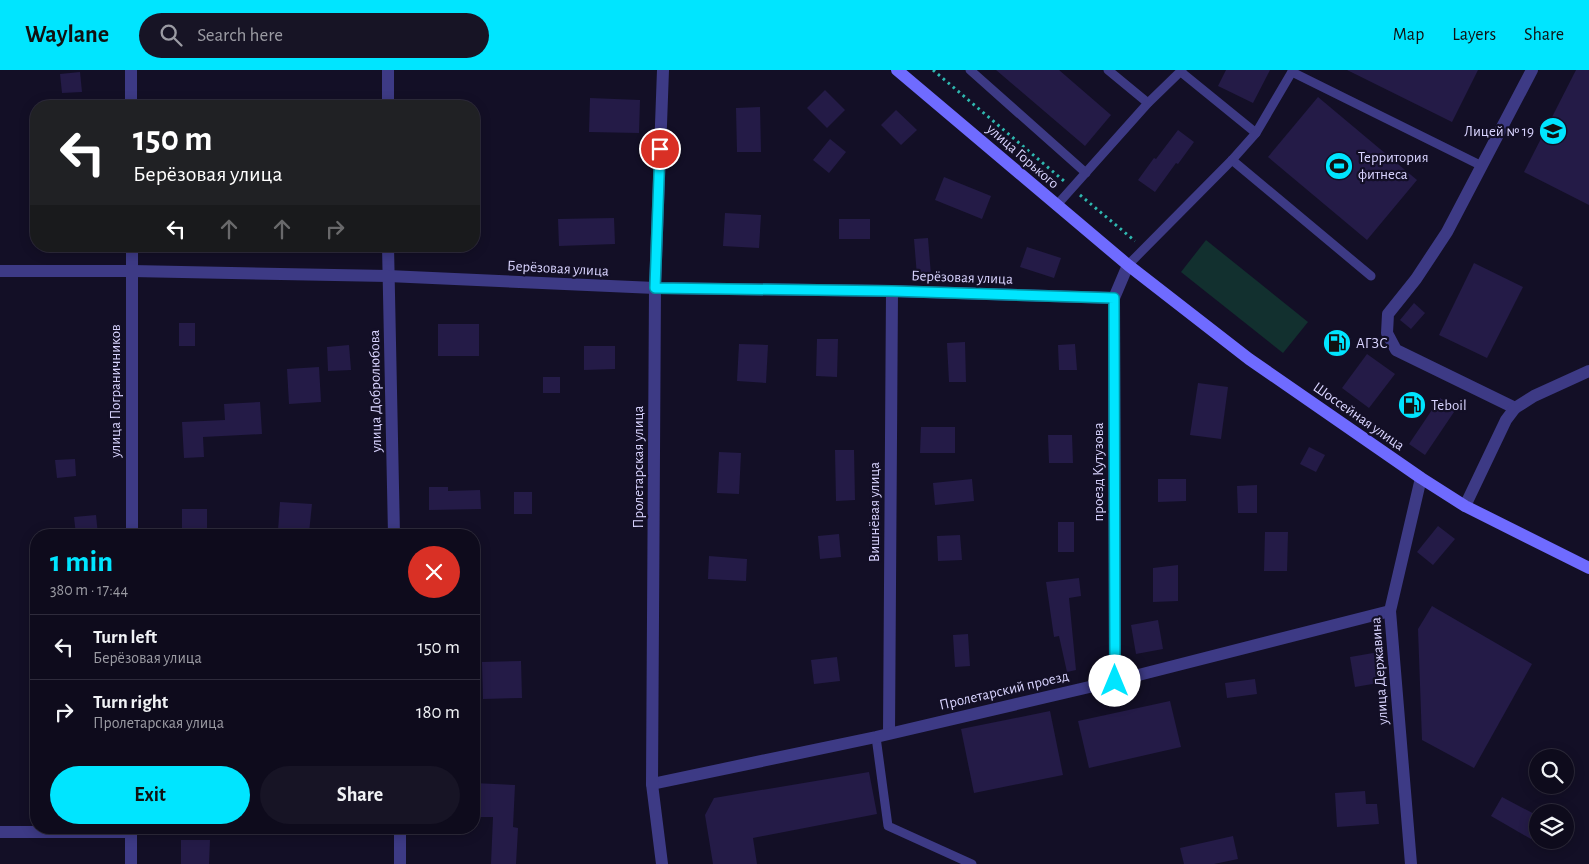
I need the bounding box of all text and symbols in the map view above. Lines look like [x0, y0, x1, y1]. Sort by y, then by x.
search box [139, 13, 489, 58]
icon: search [157, 21, 185, 49]
text: Waylane [25, 23, 109, 47]
text: Search here [197, 26, 283, 45]
text: Map [1393, 26, 1424, 44]
text: Layers [1452, 26, 1496, 44]
text: Share [1524, 26, 1564, 44]
school or university icon: Лицей № 19 [1538, 116, 1568, 146]
icon: left [50, 120, 115, 185]
street label: улица Горького [983, 121, 1062, 192]
text: 150 m [133, 122, 213, 157]
place label: Лицей № 19 [1464, 124, 1534, 139]
pin [639, 128, 681, 170]
icon: arrive [646, 135, 674, 163]
place label: Территория фитнеса [1358, 150, 1429, 182]
sports icon: Территория фитнеса [1324, 151, 1354, 181]
text: Берёзовая улица [133, 163, 282, 185]
icon: left [162, 215, 190, 243]
icon: ahead [215, 215, 243, 243]
icon: ahead [268, 215, 296, 243]
icon: right [321, 215, 349, 243]
street label: Берёзовая улица [507, 258, 609, 279]
street label: Берёзовая улица [911, 268, 1013, 287]
street label: улица Пограничников [108, 324, 123, 459]
fuel station icon: АГЗС [1322, 328, 1352, 358]
street label: улица Добролюбова [367, 329, 384, 454]
place label: АГЗС [1356, 336, 1388, 351]
street label: Шоссейная улица [1310, 379, 1407, 454]
fuel station icon: Teboil [1397, 390, 1427, 420]
place label: Teboil [1431, 398, 1467, 413]
street label: Пролетарская улица [631, 405, 646, 528]
street label: проезд Кутузова [1091, 422, 1106, 522]
street label: Вишнёвая улица [867, 462, 882, 562]
button: close [408, 546, 460, 598]
text: 1 min [50, 547, 113, 577]
text: 380 m · 17:44 [50, 582, 128, 598]
street label: улица Державина [1368, 617, 1391, 726]
text: Turn left [93, 628, 157, 647]
icon: left [50, 633, 78, 661]
text: 150 m [417, 638, 460, 657]
text: Берёзовая улица [93, 650, 202, 666]
position arrow [1088, 654, 1140, 706]
street label: Пролетарский проезд [938, 668, 1070, 713]
text: Turn right [93, 693, 168, 712]
icon: right [50, 698, 78, 726]
text: 180 m [416, 703, 460, 722]
text: Пролетарская улица [93, 715, 224, 731]
map controls [1529, 749, 1574, 849]
button: search [1529, 749, 1574, 794]
button: Exit [50, 766, 250, 824]
button: Share [260, 766, 460, 824]
button: layers [1529, 804, 1574, 849]

